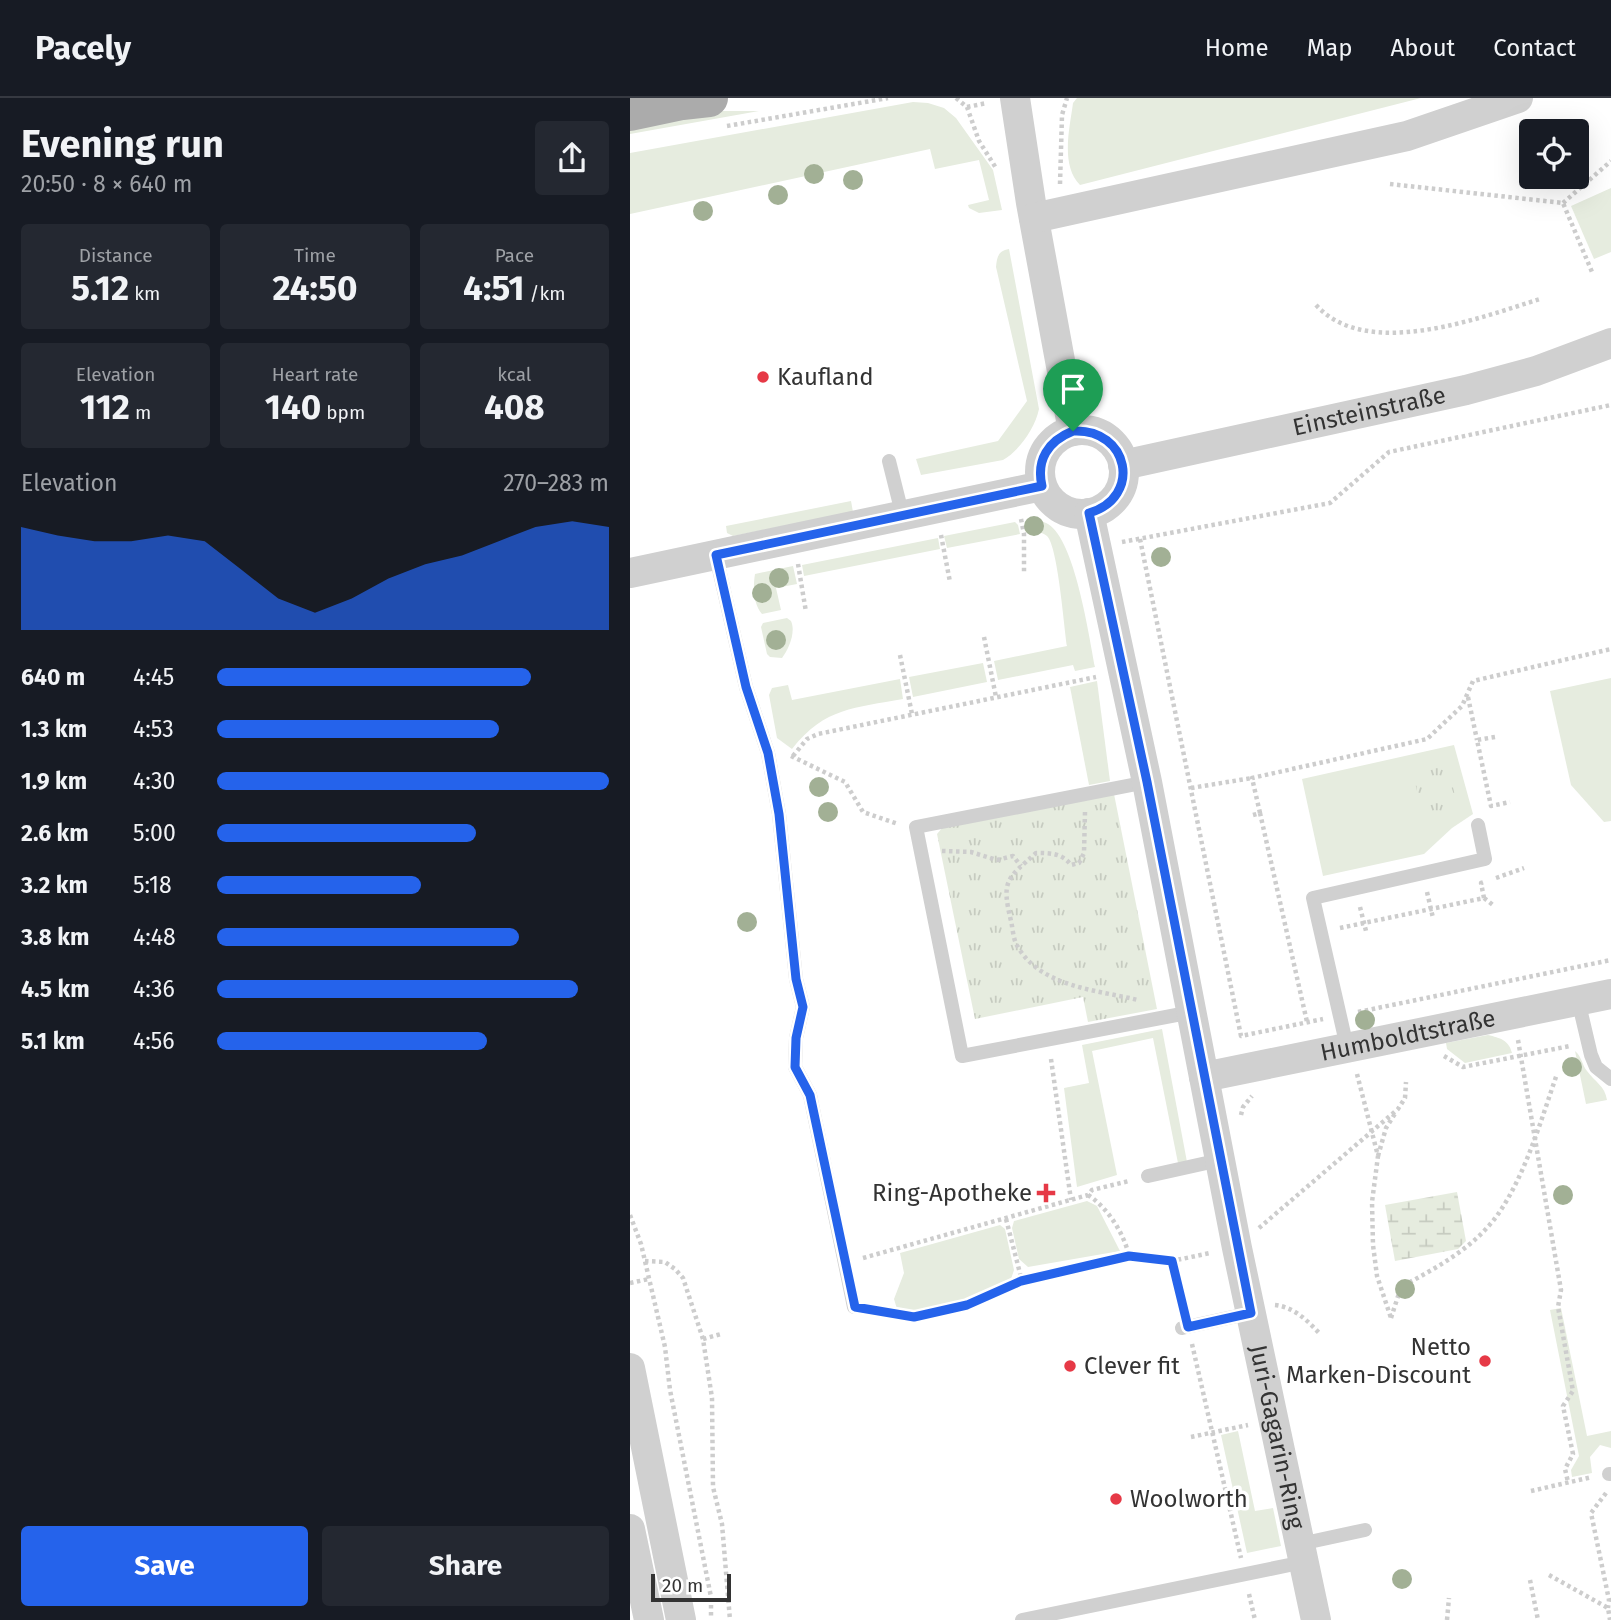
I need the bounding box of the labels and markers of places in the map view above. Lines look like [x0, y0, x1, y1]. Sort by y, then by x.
pin [1043, 359, 1103, 431]
place label: Kaufland [777, 363, 874, 391]
marker: Kaufland [755, 369, 771, 385]
place label: Ring-Apotheke [872, 1179, 1032, 1207]
marker: Ring-Apotheke [1038, 1185, 1054, 1201]
place label: Netto Marken-Discount [1286, 1333, 1471, 1389]
place label: Clever fit [1084, 1352, 1180, 1380]
marker: Netto Marken-Discount [1477, 1353, 1493, 1369]
marker: Clever fit [1062, 1358, 1078, 1374]
place label: Woolworth [1130, 1485, 1248, 1513]
marker: Woolworth [1108, 1491, 1124, 1507]

